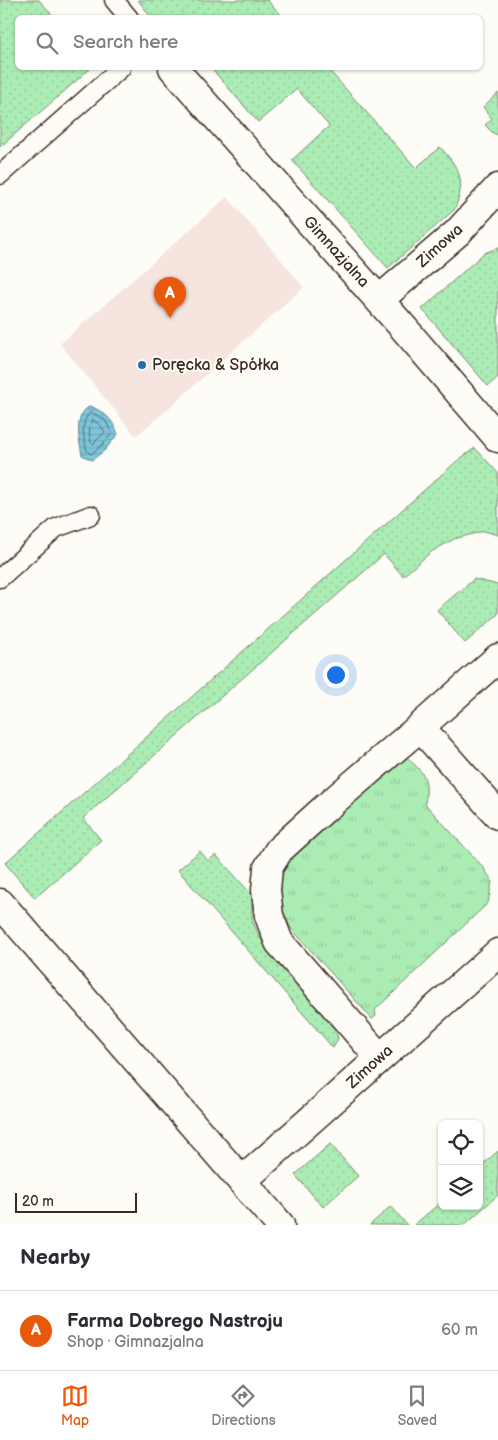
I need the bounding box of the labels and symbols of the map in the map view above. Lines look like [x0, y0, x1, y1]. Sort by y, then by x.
street label: Gimnazjalna [299, 212, 373, 292]
street label: Zimowa [412, 220, 467, 272]
pin: A [154, 277, 186, 318]
place label: Poręcka & Spółka [152, 356, 279, 375]
marker: Poręcka & Spółka [136, 359, 148, 371]
your location [323, 662, 349, 688]
street label: Zimowa [342, 1041, 397, 1093]
scale bar [15, 1190, 138, 1213]

